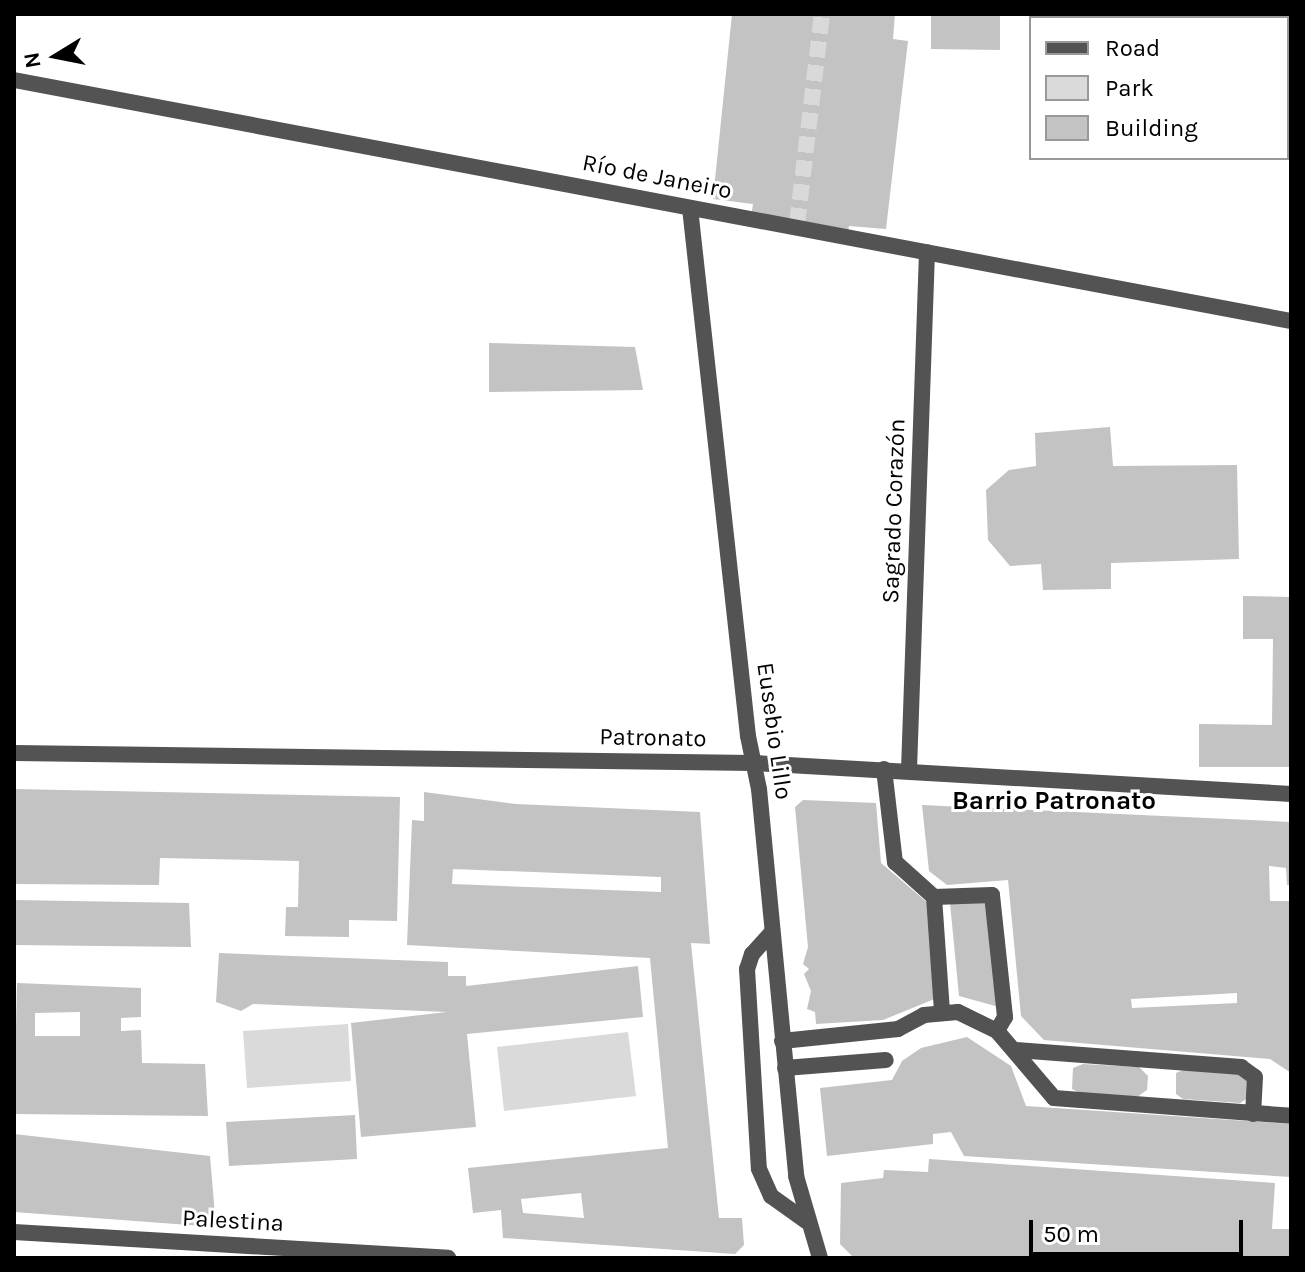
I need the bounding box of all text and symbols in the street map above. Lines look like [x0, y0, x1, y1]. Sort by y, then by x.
north arrow [16, 16, 96, 96]
legend [1029, 16, 1289, 160]
text: Road [1105, 34, 1160, 62]
text: N [18, 50, 47, 70]
text: Park [1105, 74, 1154, 102]
text: Building [1105, 114, 1198, 142]
street label: Río de Janeiro [580, 148, 734, 206]
street label: Sagrado Corazón [876, 418, 912, 604]
street label: Eusebio Lillo [750, 661, 798, 801]
street label: Patronato [599, 723, 707, 753]
district label: Barrio Patronato [952, 785, 1156, 817]
street label: Palestina [181, 1204, 285, 1238]
scale bar [1033, 1204, 1247, 1254]
text: 50 m [1043, 1220, 1099, 1248]

